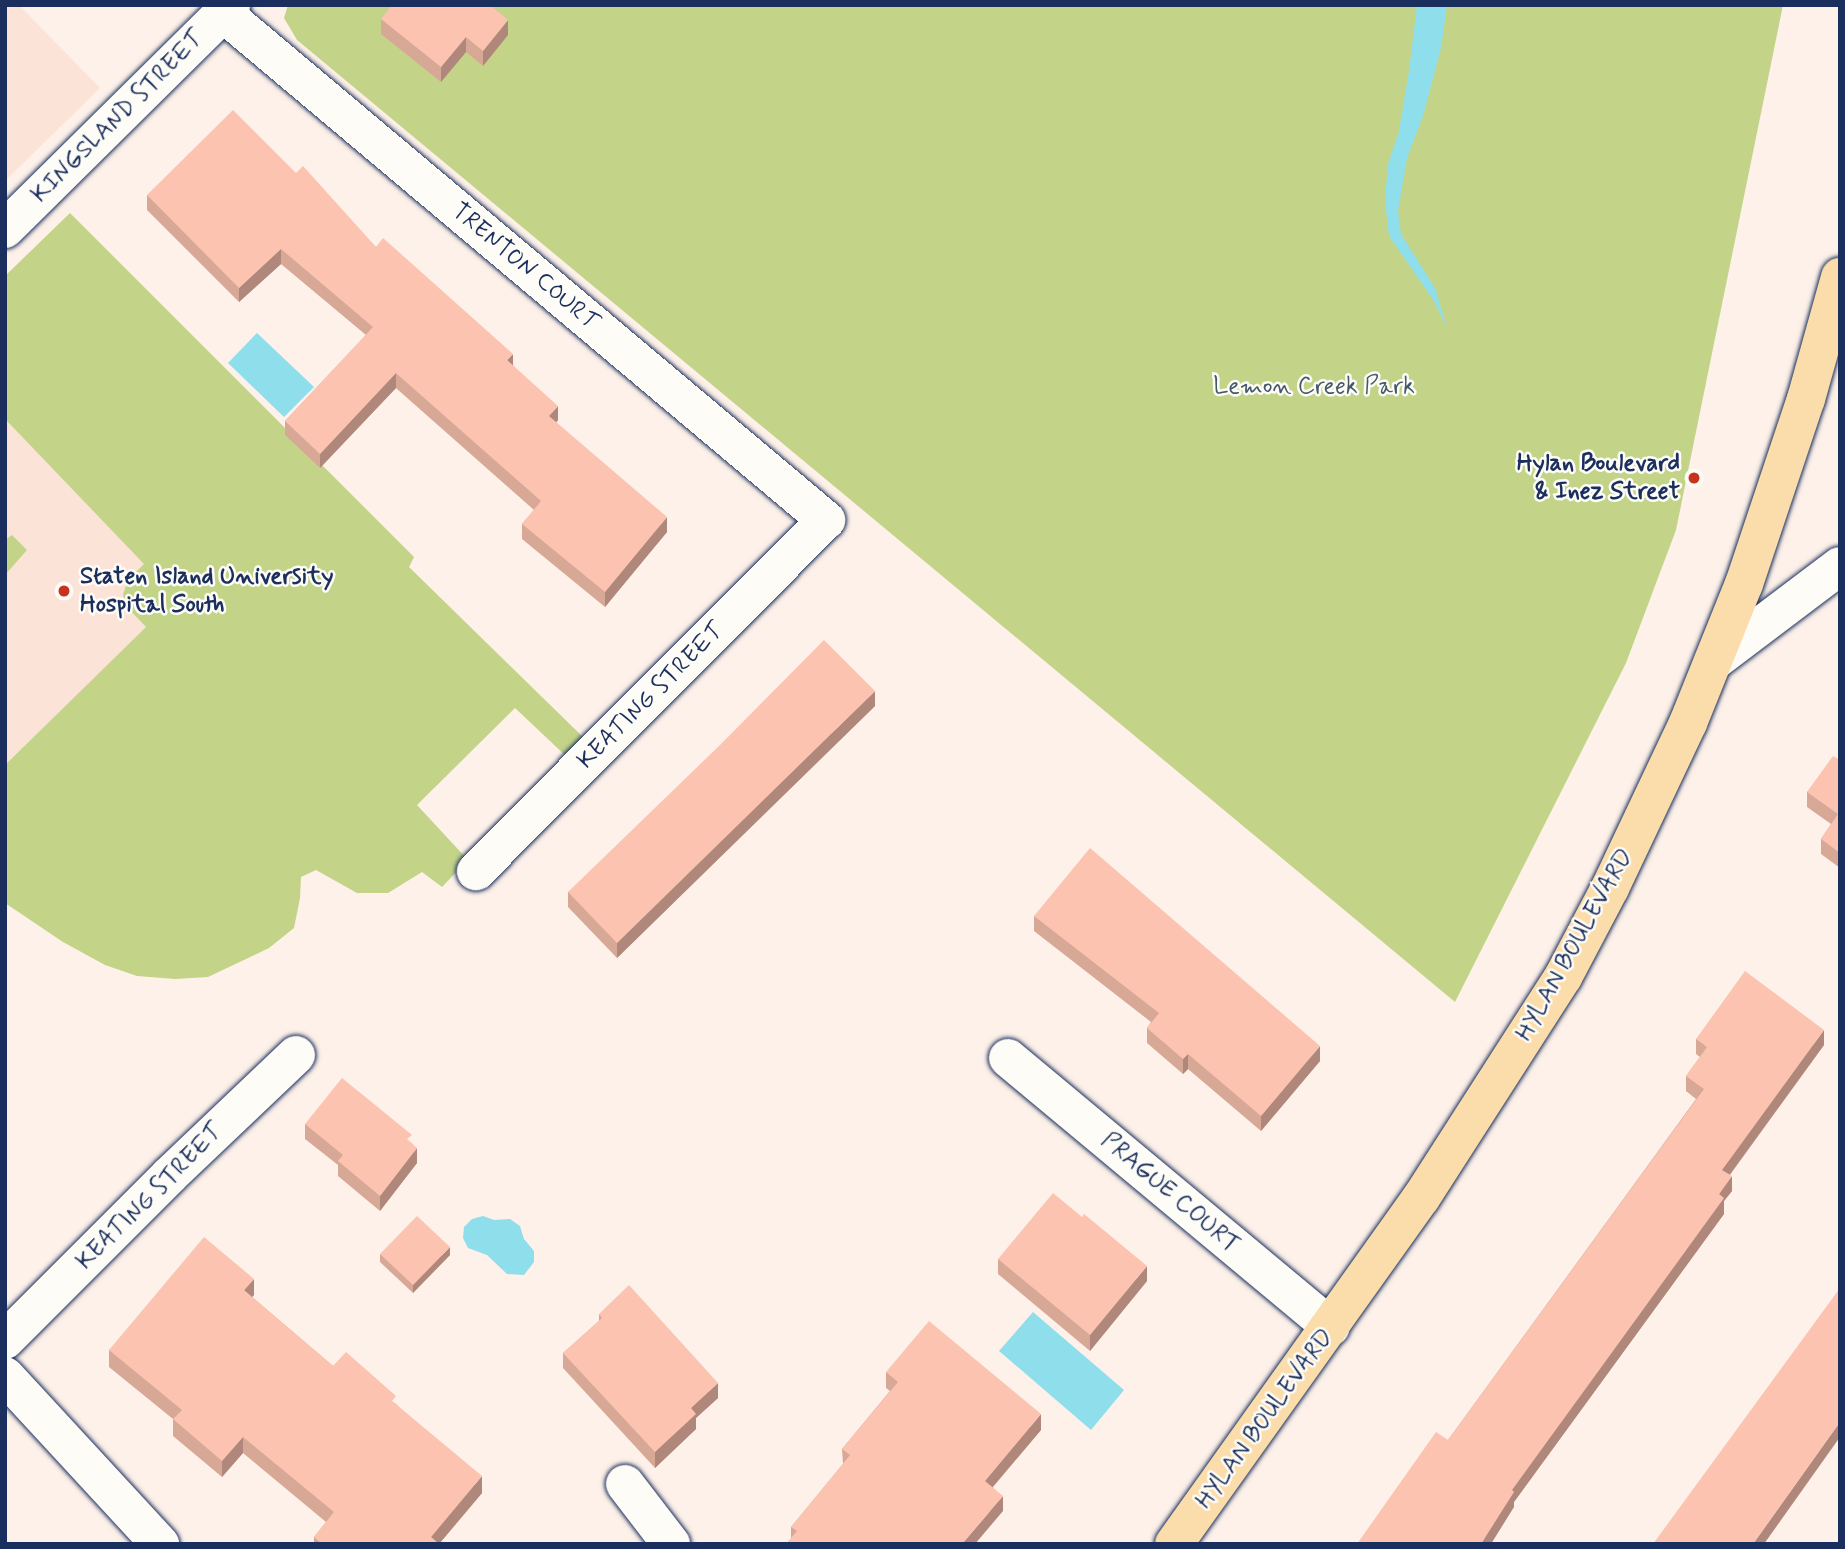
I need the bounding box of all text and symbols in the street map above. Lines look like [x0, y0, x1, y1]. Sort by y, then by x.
street label: KINGSLAND STREET [25, 24, 211, 210]
street label: TRENTON COURT [445, 196, 605, 338]
park label: Lemon Creek Park [1215, 373, 1413, 401]
place label: Hylan Boulevard & Inez Street [1521, 450, 1680, 506]
marker: Hylan Boulevard & Inez Street [1686, 470, 1702, 486]
place label: Staten Island University Hospital South [80, 563, 335, 619]
marker: Staten Island University Hospital South [54, 581, 74, 601]
street label: KEATING STREET [571, 616, 731, 776]
street label: HYLAN BOULEVARD [1510, 844, 1640, 1046]
street label: KEATING STREET [70, 1117, 230, 1277]
street label: PRAGUE COURT [1095, 1127, 1245, 1259]
street label: HYLAN BOULEVARD [1190, 1323, 1340, 1515]

